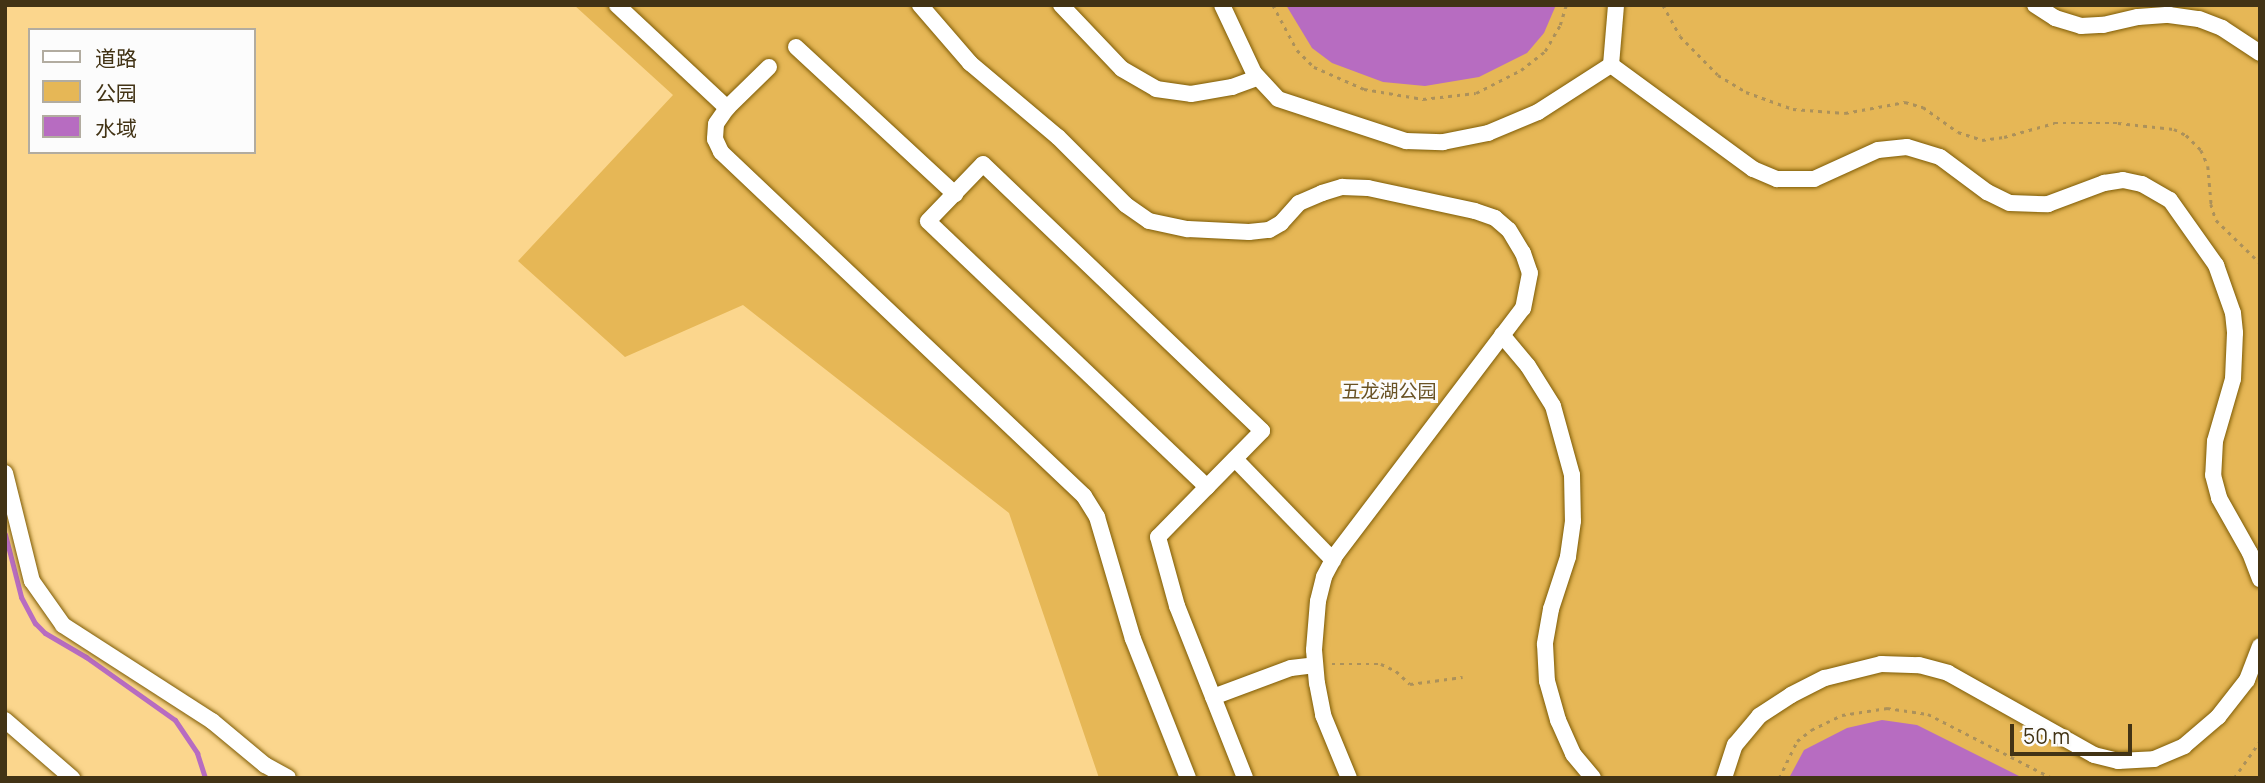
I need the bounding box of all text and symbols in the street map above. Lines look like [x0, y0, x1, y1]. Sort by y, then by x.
legend [28, 28, 256, 154]
text: 道路 [95, 44, 137, 72]
text: 公园 [95, 79, 137, 107]
text: 水域 [95, 114, 137, 142]
park label: 五龙湖公园 [1342, 381, 1436, 403]
scale bar [2013, 710, 2136, 754]
text: 50 m [2023, 722, 2070, 750]

